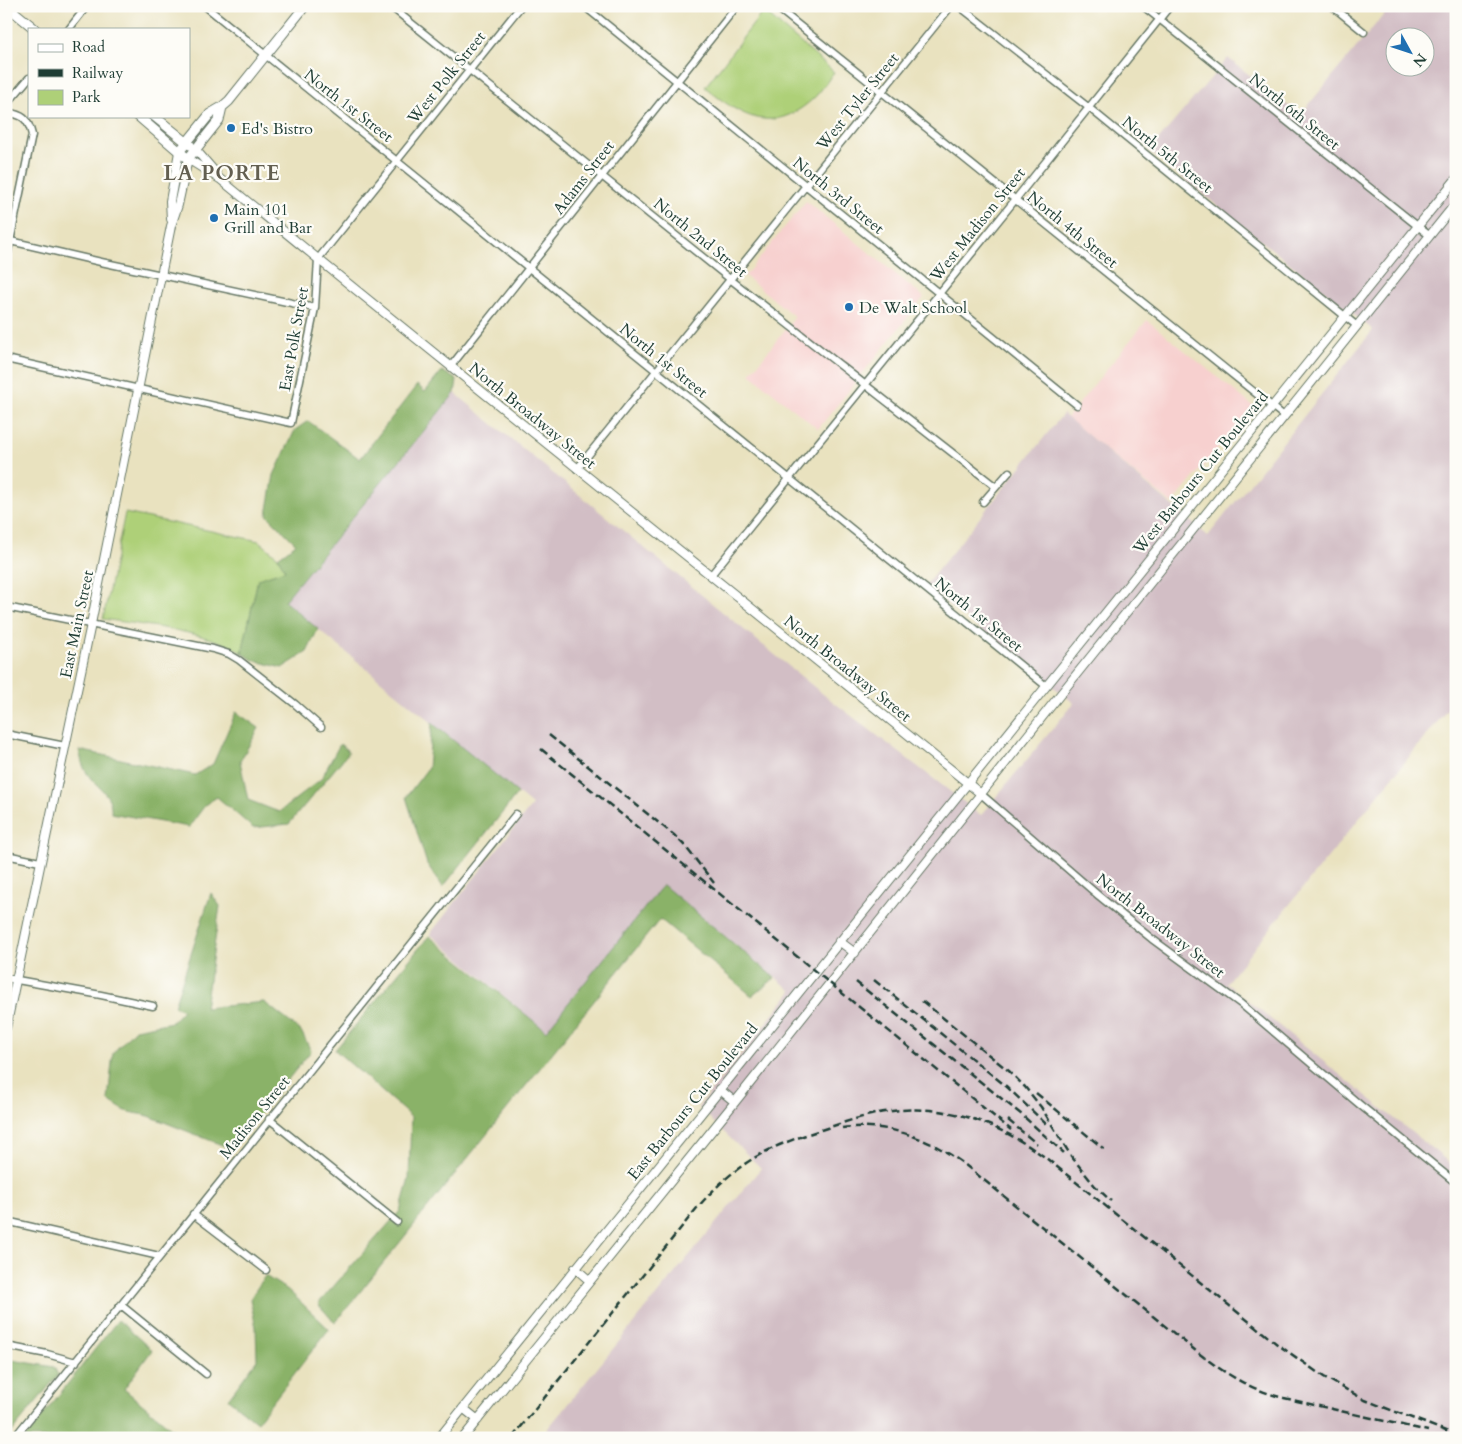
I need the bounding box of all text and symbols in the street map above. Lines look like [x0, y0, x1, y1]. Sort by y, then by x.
street label: West Polk Street [402, 27, 491, 129]
legend [28, 28, 190, 118]
north arrow [1384, 28, 1434, 78]
text: Road [72, 37, 105, 57]
street label: West Tyler Street [811, 48, 904, 156]
text: N [1408, 49, 1431, 71]
text: Railway [72, 63, 123, 83]
street label: North 1st Street [299, 64, 398, 148]
street label: North 6th Street [1244, 68, 1344, 155]
text: Park [72, 87, 101, 107]
street label: North 5th Street [1117, 111, 1217, 198]
place label: Ed's Bistro [241, 118, 313, 140]
marker: Ed's Bistro [225, 122, 237, 134]
street label: Adams Street [548, 136, 620, 219]
street label: North 3rd Street [788, 152, 889, 239]
district label: LA PORTE [163, 159, 281, 188]
street label: West Madison Street [924, 163, 1031, 287]
street label: North 4th Street [1022, 186, 1122, 273]
street label: North 2nd Street [649, 193, 752, 282]
place label: Main 101 Grill and Bar [224, 199, 312, 239]
marker: Main 101 Grill and Bar [208, 212, 220, 224]
street label: East Polk Street [274, 286, 314, 393]
place label: De Walt School [859, 297, 967, 319]
marker: De Walt School [843, 301, 855, 313]
street label: North 1st Street [615, 318, 712, 403]
street label: North Broadway Street [464, 357, 601, 474]
street label: West Barbours Cut Boulevard [1127, 386, 1274, 560]
street label: East Main Street [55, 568, 99, 680]
street label: North 1st Street [930, 572, 1027, 657]
street label: North Broadway Street [779, 610, 916, 727]
street label: North Broadway Street [1091, 868, 1229, 983]
street label: East Barbours Cut Boulevard [623, 1018, 763, 1185]
street label: Madison Street [214, 1072, 295, 1164]

